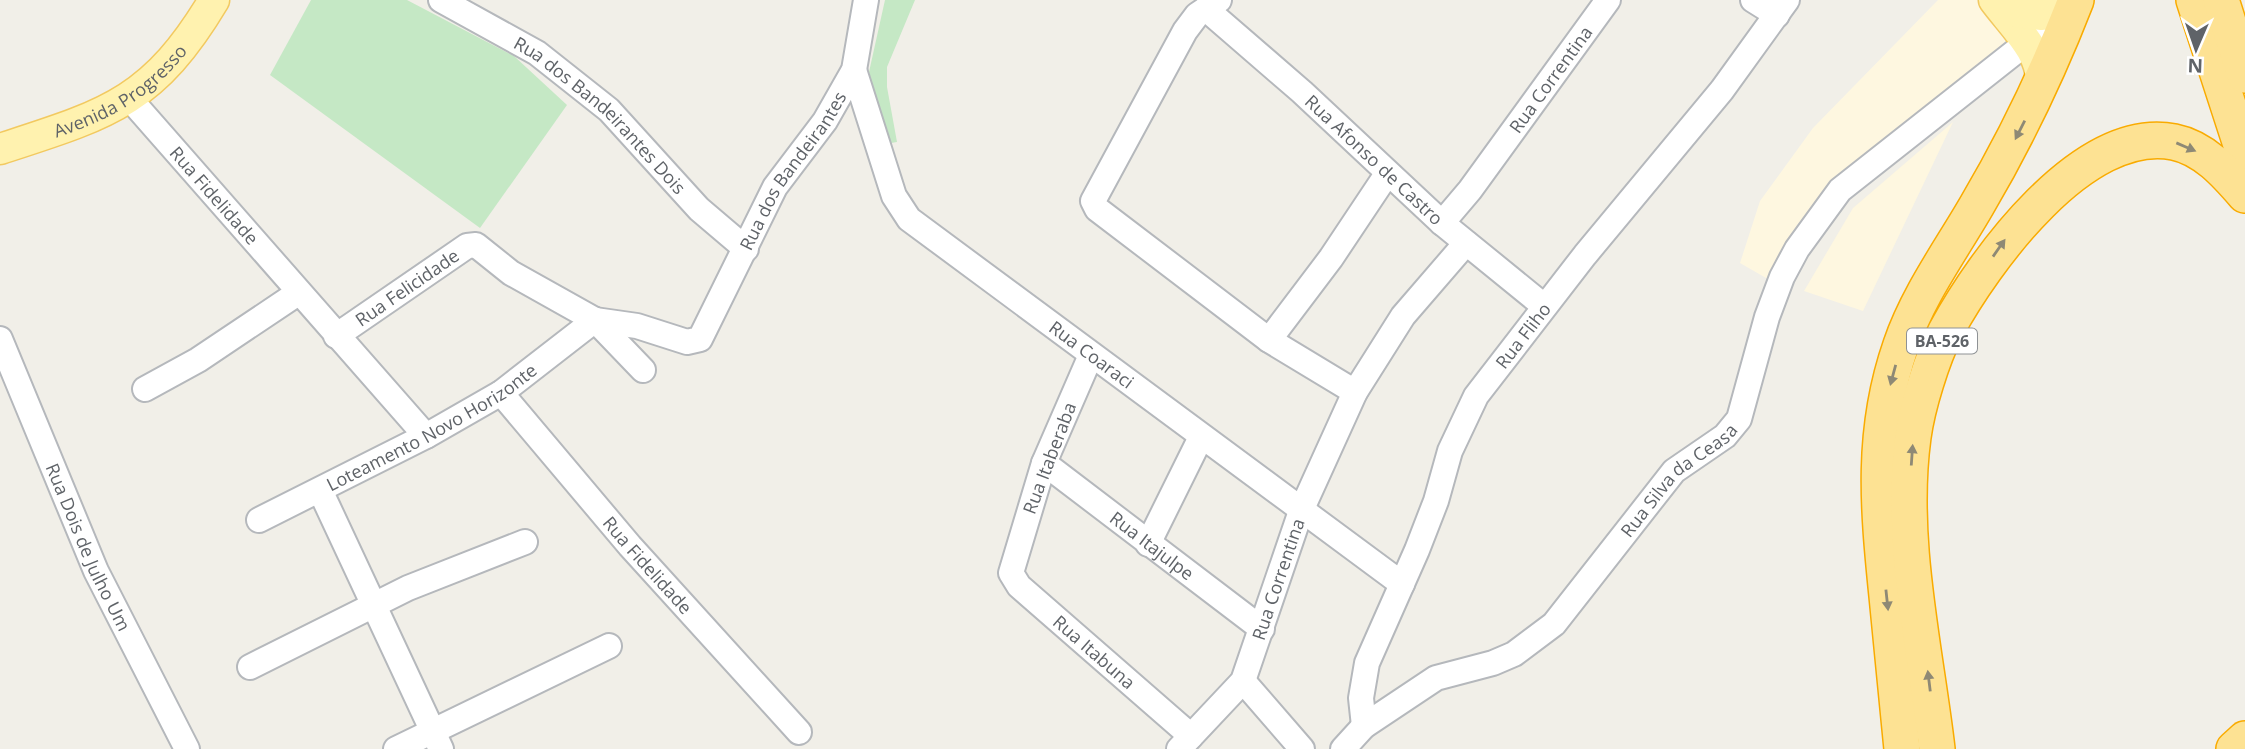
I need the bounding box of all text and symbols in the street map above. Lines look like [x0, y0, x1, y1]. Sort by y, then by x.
north arrow [2161, 14, 2231, 84]
street label: Rua Correntina [1503, 21, 1597, 138]
street label: Rua dos Bandeirantes Dois [510, 31, 691, 199]
street label: Avenida Progresso [50, 39, 192, 142]
text: N [2187, 53, 2204, 79]
street label: Rua dos Bandeirantes [734, 87, 851, 254]
street label: Rua Afonso de Castro [1300, 89, 1449, 230]
one-way arrow [2014, 120, 2025, 140]
street label: Rua Fidelidade [165, 141, 264, 249]
one-way arrow [2176, 141, 2197, 152]
one-way arrow [1992, 239, 2006, 257]
street label: Rua Felicidade [350, 243, 463, 331]
street label: Rua Fliho [1490, 298, 1556, 373]
street label: Rua Coaraci [1045, 315, 1139, 394]
road number: BA-526 [1907, 328, 1977, 354]
street label: Loteamento Novo Horizonte [322, 358, 541, 496]
one-way arrow [1887, 364, 1898, 386]
street label: Rua Itaberaba [1017, 399, 1081, 517]
street label: Rua Silva da Ceasa [1615, 418, 1742, 542]
one-way arrow [1907, 444, 1918, 466]
street label: Rua Dois de Julho Um [41, 460, 137, 635]
street label: Rua Itajulpe [1105, 506, 1199, 585]
street label: Rua Fidelidade [598, 511, 698, 619]
street label: Rua Correntina [1246, 515, 1310, 643]
one-way arrow [1882, 589, 1893, 611]
street label: Rua Itabuna [1048, 609, 1141, 694]
one-way arrow [1923, 670, 1934, 692]

